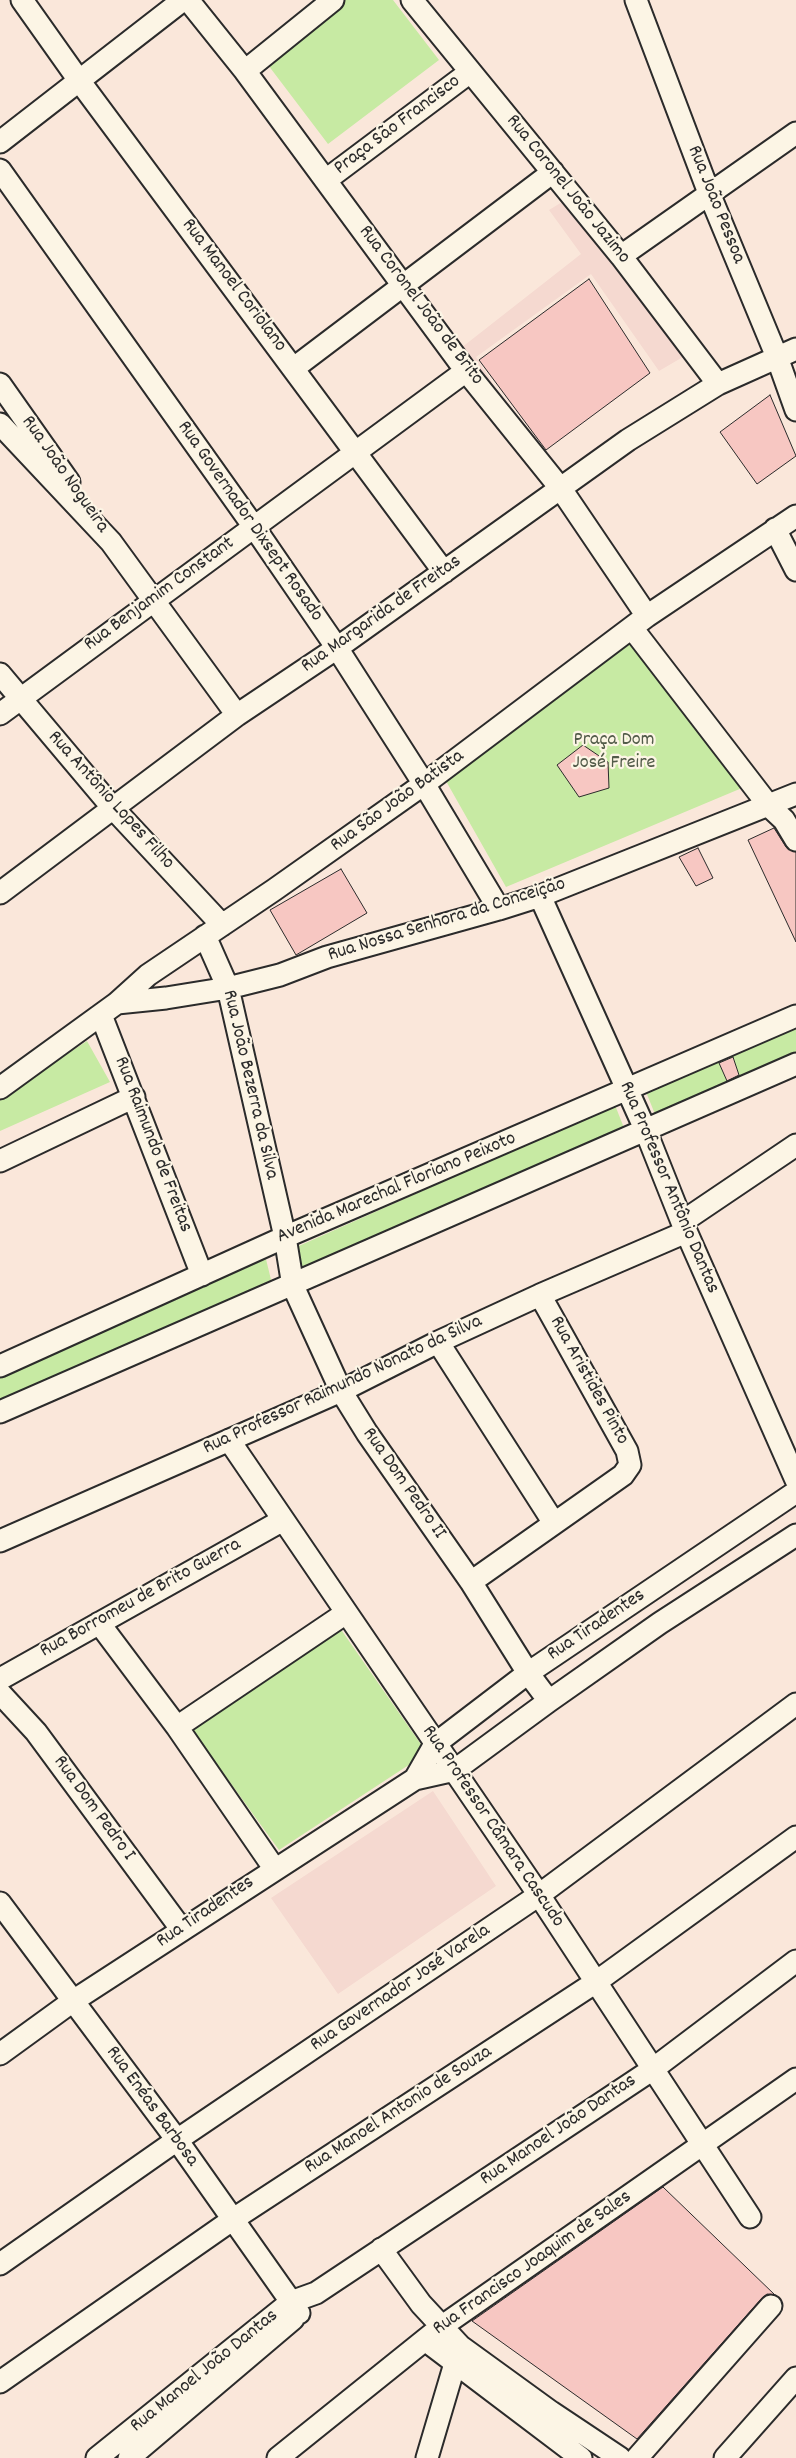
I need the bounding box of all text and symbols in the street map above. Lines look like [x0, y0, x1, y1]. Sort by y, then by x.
street label: Praça São Francisco [330, 71, 466, 181]
street label: Rua Coronel João Jazimo [499, 111, 635, 269]
street label: Rua João Pessoa [680, 143, 750, 267]
street label: Rua Manoel Coriolano [175, 215, 291, 357]
street label: Rua Coronel João de Brito [352, 221, 488, 391]
street label: Rua João Nogueira [15, 412, 113, 538]
street label: Rua Governador Dixsept Rosado [171, 417, 327, 627]
street label: Rua Benjamim Constant [80, 532, 240, 658]
street label: Rua Margarida de Freitas [297, 551, 467, 679]
street label: Rua Antônio Lopes Filho [41, 727, 179, 875]
park label: Praça Dom José Freire [573, 729, 655, 776]
street label: Rua São João Batista [327, 745, 469, 859]
street label: Rua Nossa Senhora da Conceição [325, 873, 569, 969]
street label: Rua João Bezerra da Silva [216, 988, 282, 1182]
street label: Rua Raimundo de Freitas [107, 1054, 197, 1236]
street label: Rua Professor Antônio Dantas [612, 1078, 724, 1298]
street label: Avenida Marechal Floriano Peixoto [274, 1128, 520, 1250]
street label: Rua Professor Raimundo Nonato da Silva [200, 1311, 486, 1461]
street label: Rua Aristides Pinto [543, 1313, 633, 1449]
street label: Rua Dom Pedro II [356, 1424, 450, 1544]
street label: Rua Borromeu de Brito Guerra [36, 1534, 246, 1664]
street label: Rua Tiradentes [544, 1585, 650, 1667]
street label: Rua Professor Câmara Cascudo [415, 1722, 569, 1932]
street label: Rua Dom Pedro I [47, 1752, 139, 1866]
street label: Rua Tiradentes [153, 1872, 259, 1954]
street label: Rua Governador José Varela [306, 1920, 496, 2058]
street label: Rua Manoel Antonio de Souza [301, 2041, 497, 2181]
street label: Rua Enéas Barbosa [99, 2042, 203, 2172]
street label: Rua Manoel João Dantas [476, 2070, 642, 2192]
street label: Rua Francisco Joaquim de Sales [429, 2186, 637, 2342]
street label: Rua Manoel João Dantas [126, 2305, 284, 2439]

